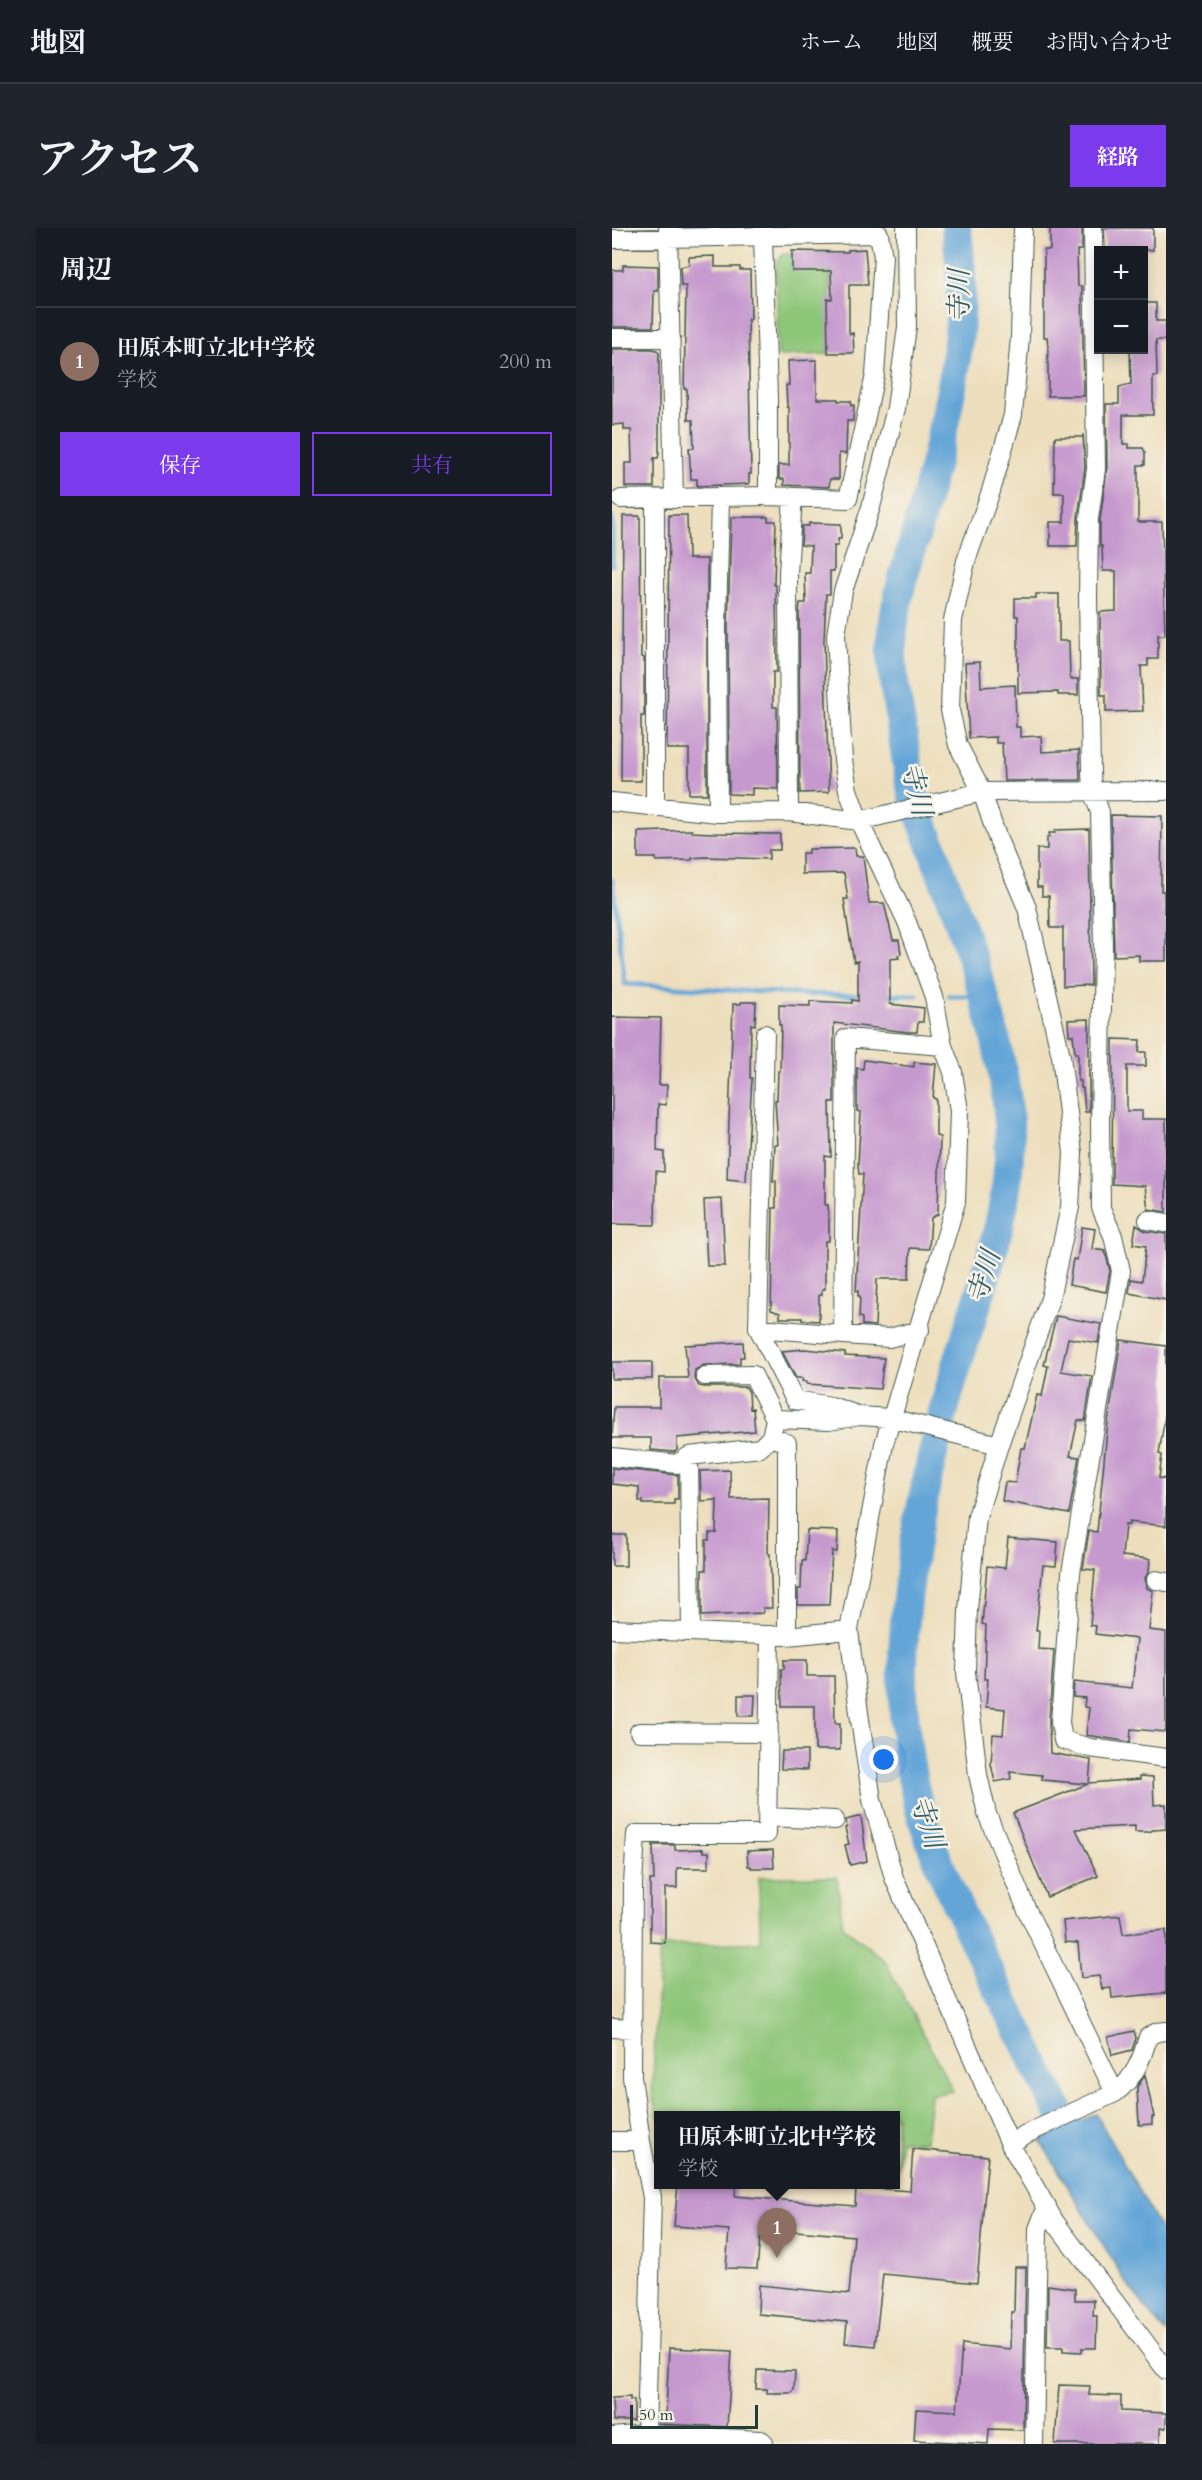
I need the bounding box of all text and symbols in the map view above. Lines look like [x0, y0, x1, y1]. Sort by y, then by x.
text: 地図 [30, 24, 86, 62]
text: ホーム [800, 28, 863, 57]
text: 地図 [896, 28, 938, 57]
text: 概要 [971, 28, 1013, 57]
text: お問い合わせ [1046, 28, 1172, 57]
button: 経路 [1070, 125, 1166, 187]
text: アクセス [36, 131, 203, 188]
map controls [1094, 246, 1148, 354]
button: + [1094, 246, 1148, 300]
text: 周辺 [60, 252, 112, 287]
water label: 寺川 [941, 266, 978, 323]
button: − [1094, 300, 1148, 354]
text: 田原本町立北中学校 [117, 333, 315, 363]
text: 1 [74, 348, 85, 375]
text: 200 m [499, 348, 552, 375]
text: 学校 [117, 366, 157, 393]
button: 保存 [60, 432, 300, 496]
button: 共有 [312, 432, 552, 496]
water label: 寺川 [892, 758, 941, 823]
water label: 寺川 [958, 1243, 1010, 1308]
your location [869, 1745, 898, 1774]
water label: 寺川 [901, 1791, 954, 1856]
popup [654, 2111, 900, 2189]
text: 田原本町立北中学校 [678, 2122, 876, 2152]
text: 学校 [678, 2155, 718, 2182]
pin: 1 [758, 2208, 796, 2258]
scale bar [630, 2402, 758, 2430]
text: 50 m [639, 2404, 673, 2426]

